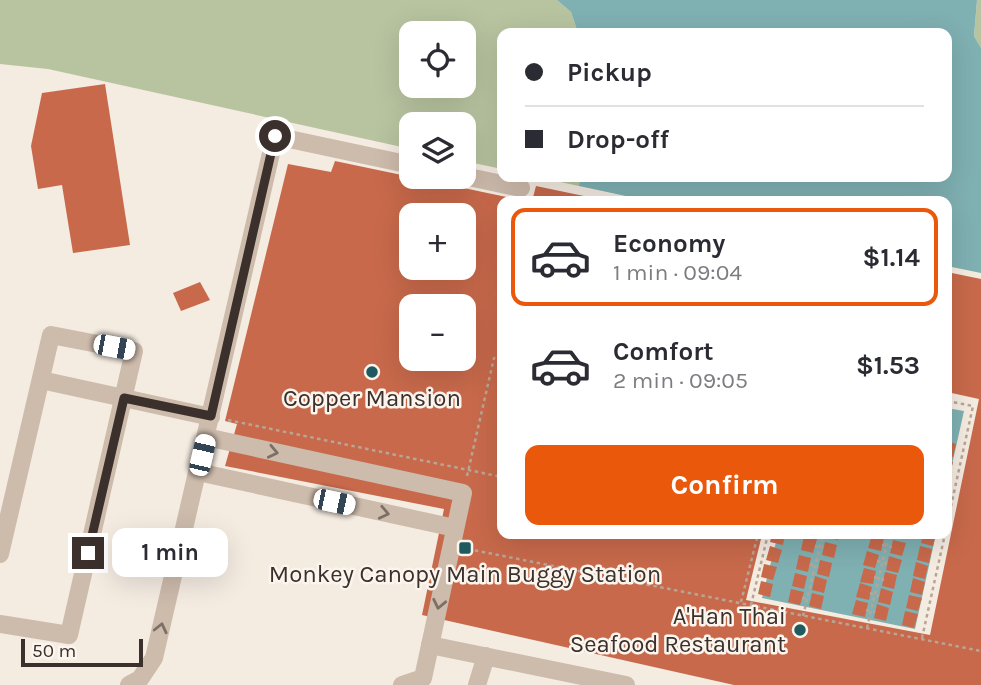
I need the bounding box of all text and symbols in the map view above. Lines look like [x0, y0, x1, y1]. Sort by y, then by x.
map controls [399, 21, 476, 371]
button: locate [399, 21, 476, 98]
text: Pickup [567, 57, 652, 88]
button: layers [399, 112, 476, 189]
route start [259, 120, 291, 152]
text: Drop-off [567, 124, 669, 155]
button: + [399, 203, 476, 280]
icon: car [529, 226, 592, 289]
text: Economy [613, 228, 725, 259]
text: $1.14 [862, 242, 920, 273]
text: 1 min · 09:04 [613, 259, 742, 286]
button: − [399, 294, 476, 371]
car [92, 333, 137, 361]
icon: car [529, 334, 592, 397]
text: Comfort [613, 336, 714, 367]
text: $1.53 [856, 350, 920, 381]
marker: Copper Mansion [364, 364, 380, 380]
text: 2 min · 09:05 [613, 367, 748, 394]
place label: Copper Mansion [283, 384, 461, 412]
car [188, 432, 217, 478]
one-way arrow [267, 443, 279, 458]
button: Confirm [525, 445, 924, 525]
car [312, 487, 357, 517]
one-way arrow [378, 504, 390, 519]
callout: 1 min [112, 528, 228, 578]
route end [72, 537, 104, 569]
text: 1 min [141, 539, 199, 566]
marker: Monkey Canopy Main Buggy Station [457, 540, 473, 556]
place label: Monkey Canopy Main Buggy Station [269, 560, 661, 588]
one-way arrow [432, 598, 447, 610]
place label: A'Han Thai Seafood Restaurant [570, 602, 786, 658]
one-way arrow [153, 622, 167, 634]
marker: A'Han Thai Seafood Restaurant [792, 622, 808, 638]
scale bar [21, 636, 144, 668]
text: 50 m [32, 640, 76, 662]

